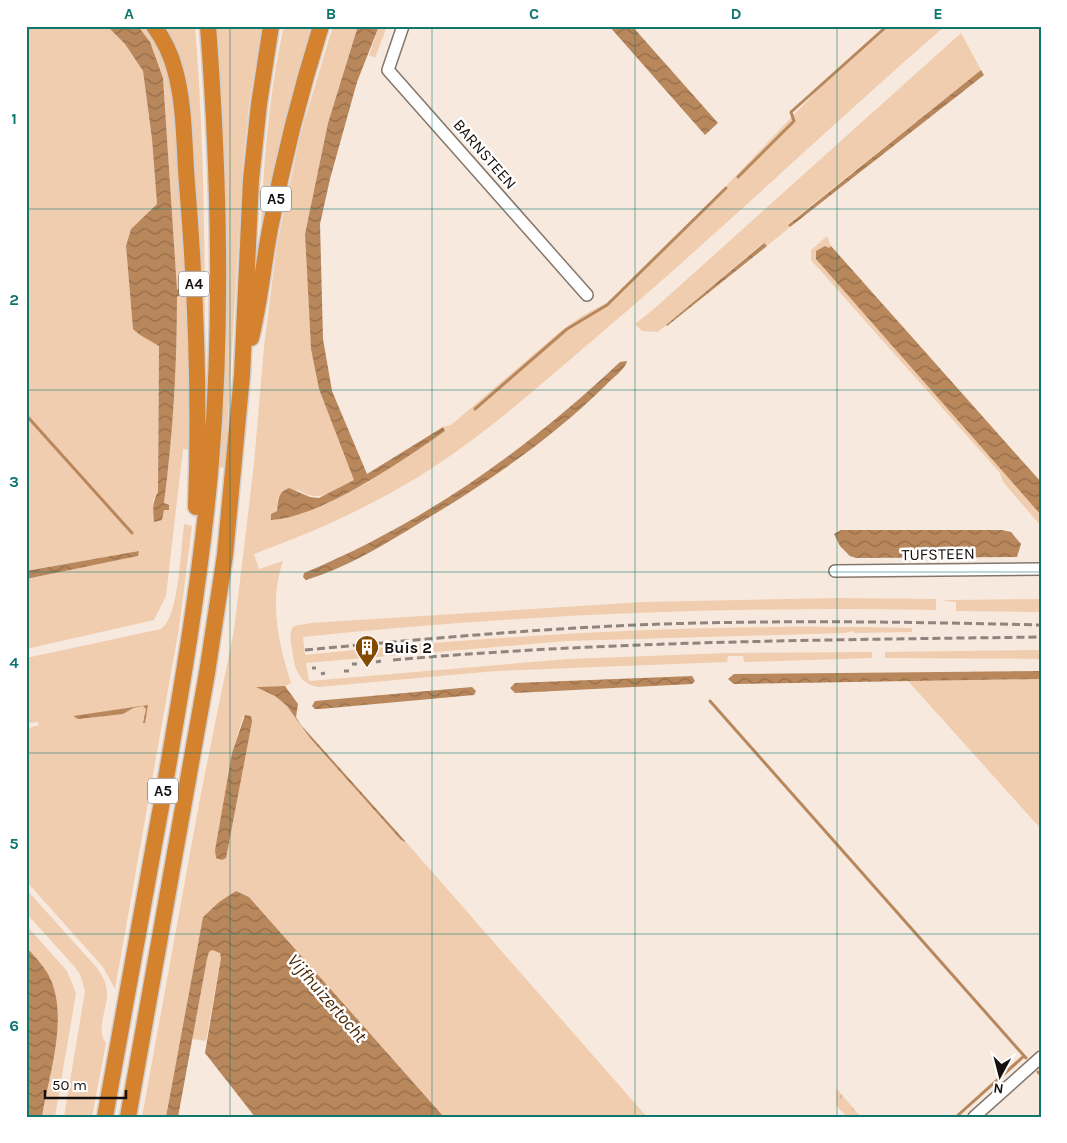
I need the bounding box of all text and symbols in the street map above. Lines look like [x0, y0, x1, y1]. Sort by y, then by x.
text: A [124, 4, 134, 23]
text: B [326, 4, 336, 23]
text: C [529, 4, 539, 23]
text: D [731, 4, 742, 23]
text: E [933, 4, 943, 23]
text: 1 [11, 109, 17, 128]
street label: BARNSTEEN [449, 115, 521, 193]
road number: A5 [261, 186, 291, 212]
road number: A4 [179, 272, 209, 296]
text: 2 [9, 290, 19, 309]
text: 3 [9, 472, 19, 491]
street label: TUFSTEEN [901, 544, 975, 564]
building icon: Buis 2 [354, 634, 380, 668]
place label: Buis 2 [384, 638, 432, 657]
text: 4 [9, 653, 19, 672]
road number: A5 [148, 778, 178, 804]
text: 5 [9, 834, 19, 853]
water label: Vijfhuizertocht [283, 949, 372, 1047]
text: 6 [9, 1016, 19, 1035]
north arrow [974, 1050, 1024, 1100]
scale bar [45, 1068, 126, 1100]
text: 50 m [52, 1076, 87, 1094]
text: N [992, 1079, 1004, 1097]

